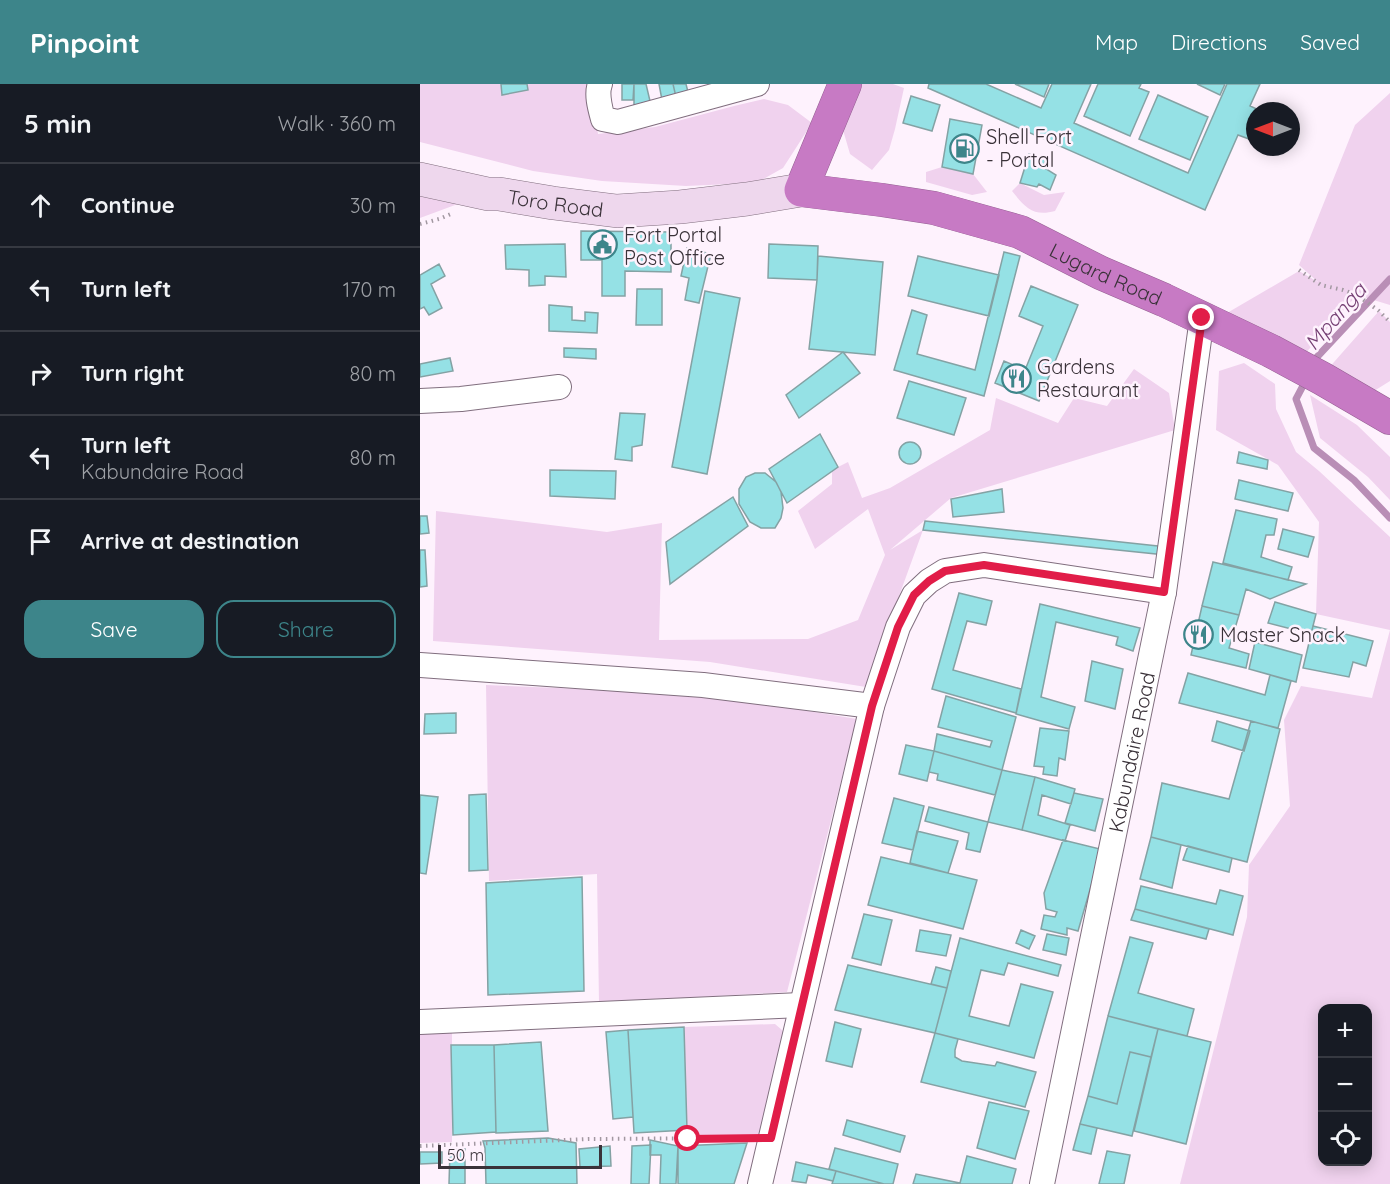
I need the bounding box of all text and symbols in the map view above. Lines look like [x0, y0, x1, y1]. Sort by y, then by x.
text: Pinpoint [30, 25, 140, 60]
text: Map [1095, 29, 1138, 55]
text: Directions [1171, 29, 1267, 55]
text: Saved [1300, 29, 1360, 55]
north arrow [1246, 102, 1300, 156]
text: 5 min [24, 107, 92, 140]
text: Walk · 360 m [278, 111, 396, 136]
place label: Shell Fort - Portal [986, 124, 1072, 172]
fuel station icon: Shell Fort - Portal [949, 132, 981, 164]
street label: Toro Road [506, 183, 605, 222]
icon: ahead [24, 189, 57, 222]
text: Continue [81, 191, 175, 219]
text: 30 m [350, 193, 396, 218]
place label: Fort Portal Post Office [624, 222, 725, 270]
public building icon: Fort Portal Post Office [587, 229, 619, 261]
street label: Lugard Road [1046, 237, 1166, 310]
icon: left [24, 273, 57, 306]
text: Turn left [81, 275, 171, 303]
water label: Mpanga [1299, 276, 1372, 355]
text: 170 m [343, 277, 396, 302]
route end [1188, 304, 1214, 330]
place label: Gardens Restaurant [1037, 354, 1139, 402]
icon: right [24, 357, 57, 390]
text: Turn right [81, 359, 185, 387]
text: 80 m [350, 361, 396, 386]
restaurant icon: Gardens Restaurant [1000, 362, 1032, 394]
text: Turn left [81, 431, 171, 459]
icon: left [24, 441, 57, 474]
text: 80 m [350, 445, 396, 470]
text: Kabundaire Road [81, 459, 244, 484]
icon: arrive [24, 525, 57, 558]
text: Arrive at destination [81, 527, 299, 555]
button: Save [24, 600, 204, 658]
button: Share [216, 600, 396, 658]
restaurant icon: Master Snack [1183, 618, 1215, 650]
place label: Master Snack [1220, 622, 1345, 647]
street label: Kabundaire Road [1102, 670, 1160, 834]
map controls [1318, 1004, 1372, 1166]
button: + [1318, 1004, 1372, 1058]
button: − [1318, 1058, 1372, 1112]
button: locate [1318, 1112, 1372, 1166]
route start [674, 1125, 700, 1151]
scale bar [438, 1142, 602, 1170]
text: 50 m [447, 1145, 484, 1165]

